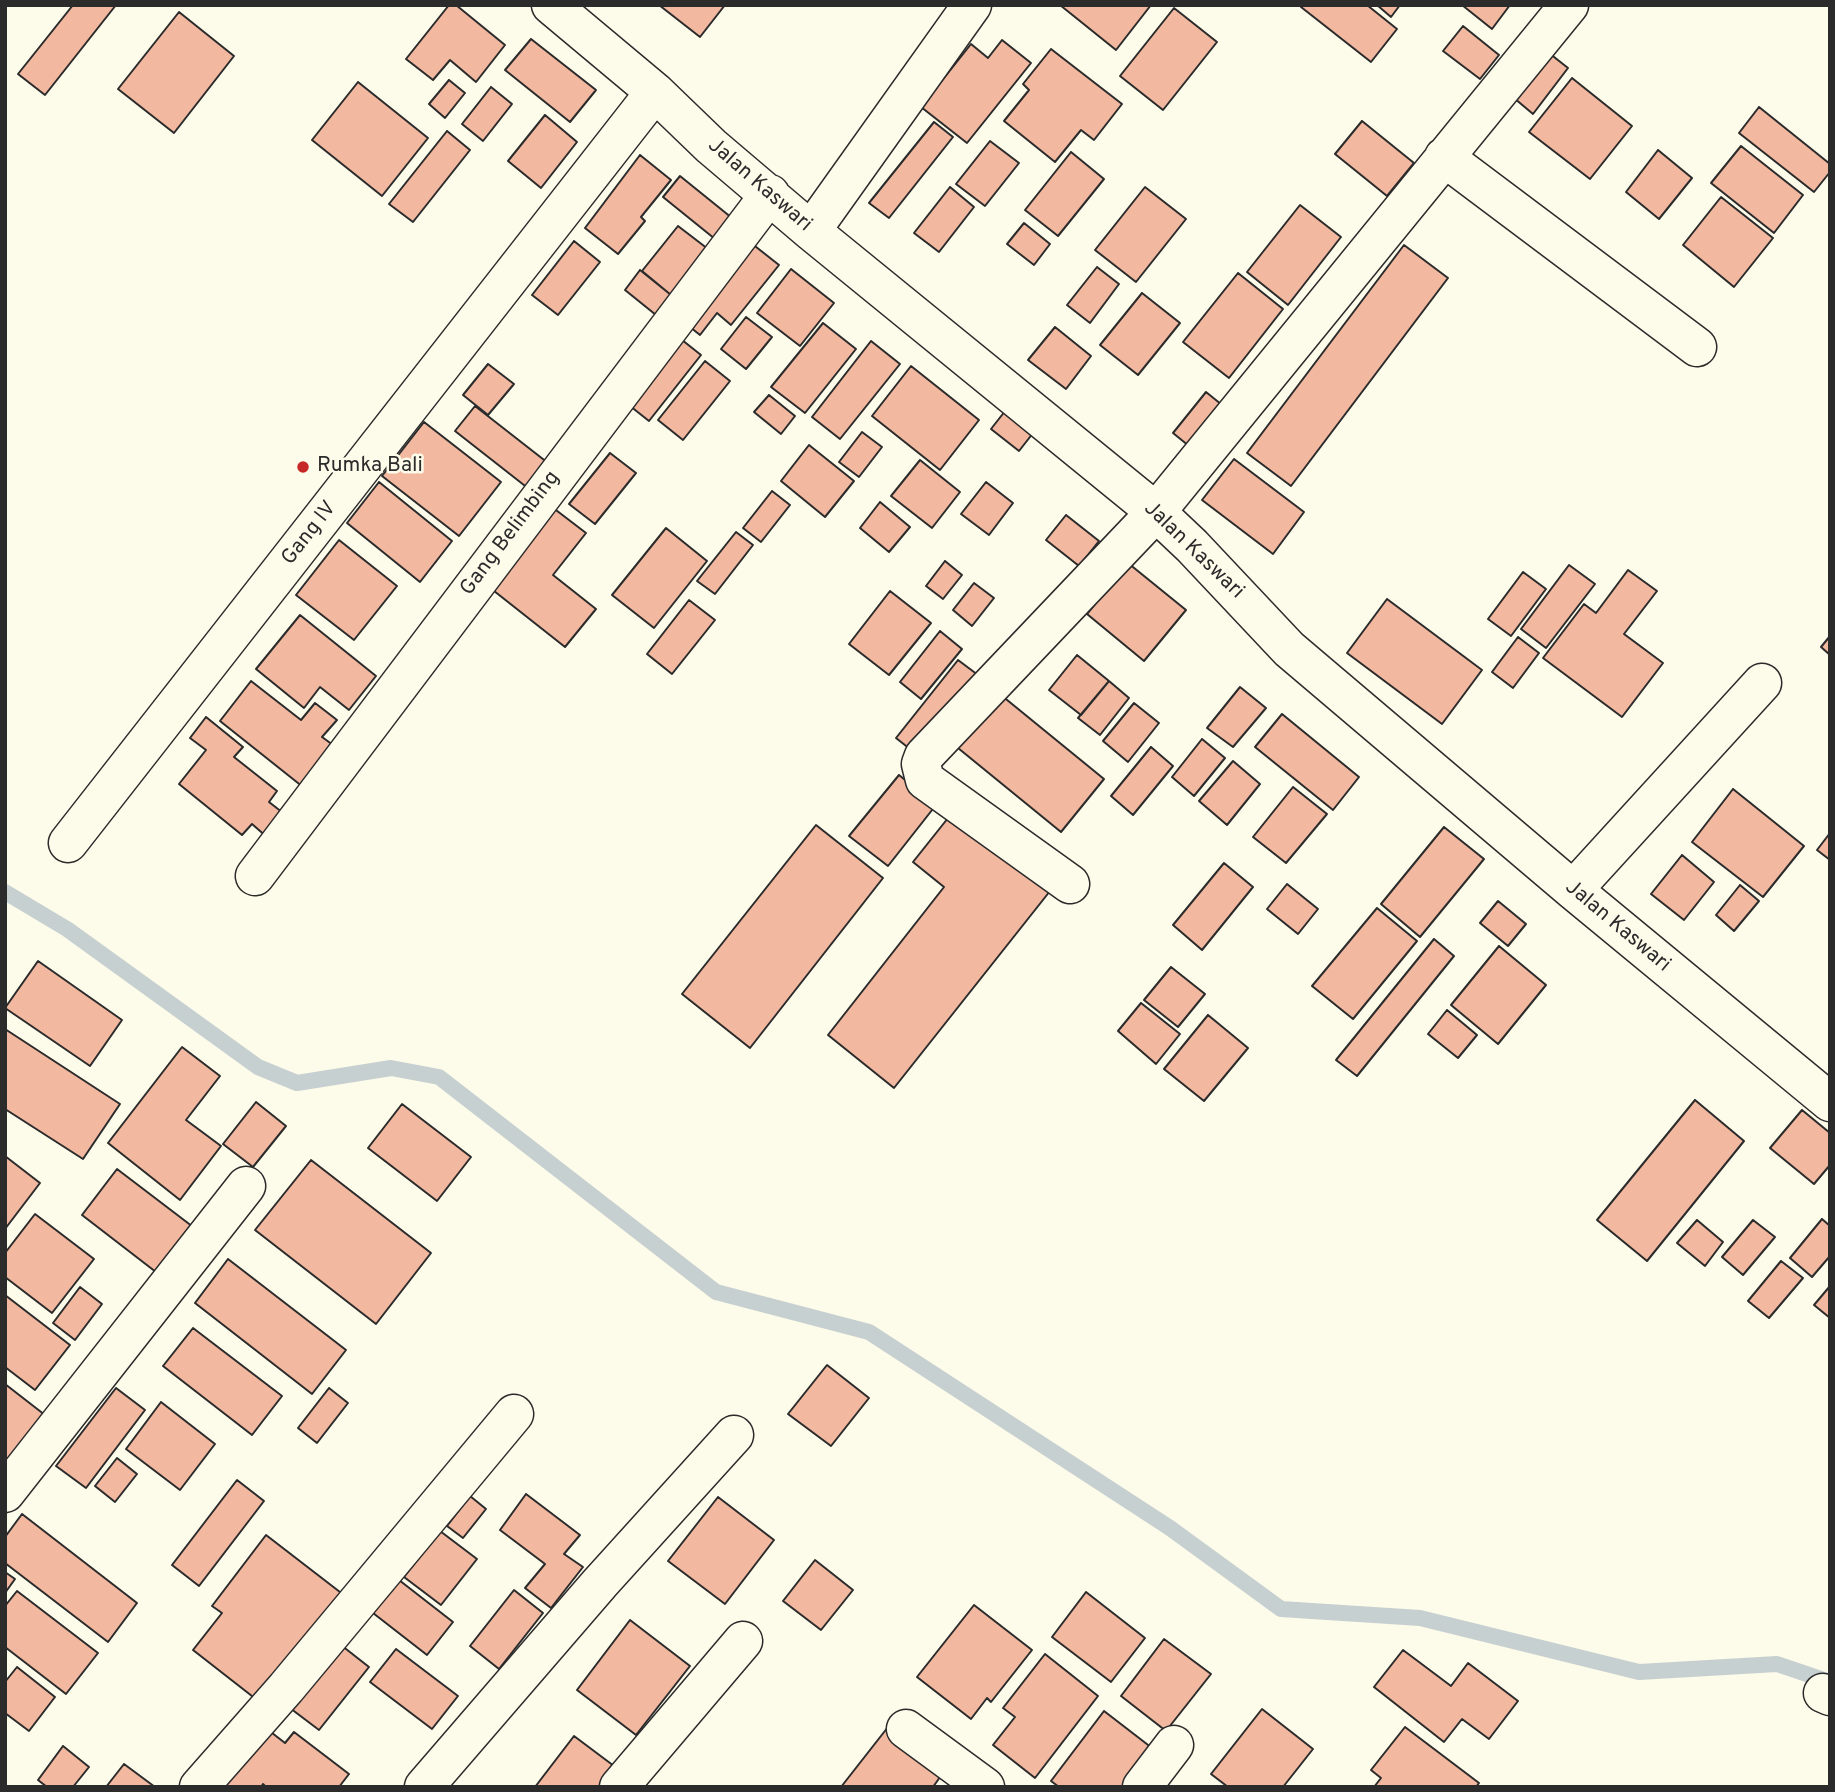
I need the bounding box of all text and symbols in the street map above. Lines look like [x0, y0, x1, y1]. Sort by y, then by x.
street label: Jalan Kaswari [702, 134, 816, 238]
place label: Rumka Bali [317, 454, 423, 480]
marker: Rumka Bali [295, 459, 311, 475]
street label: Gang Belimbing [456, 467, 566, 601]
street label: Gang IV [277, 497, 343, 571]
street label: Jalan Kaswari [1138, 497, 1248, 605]
street label: Jalan Kaswari [1559, 876, 1675, 978]

